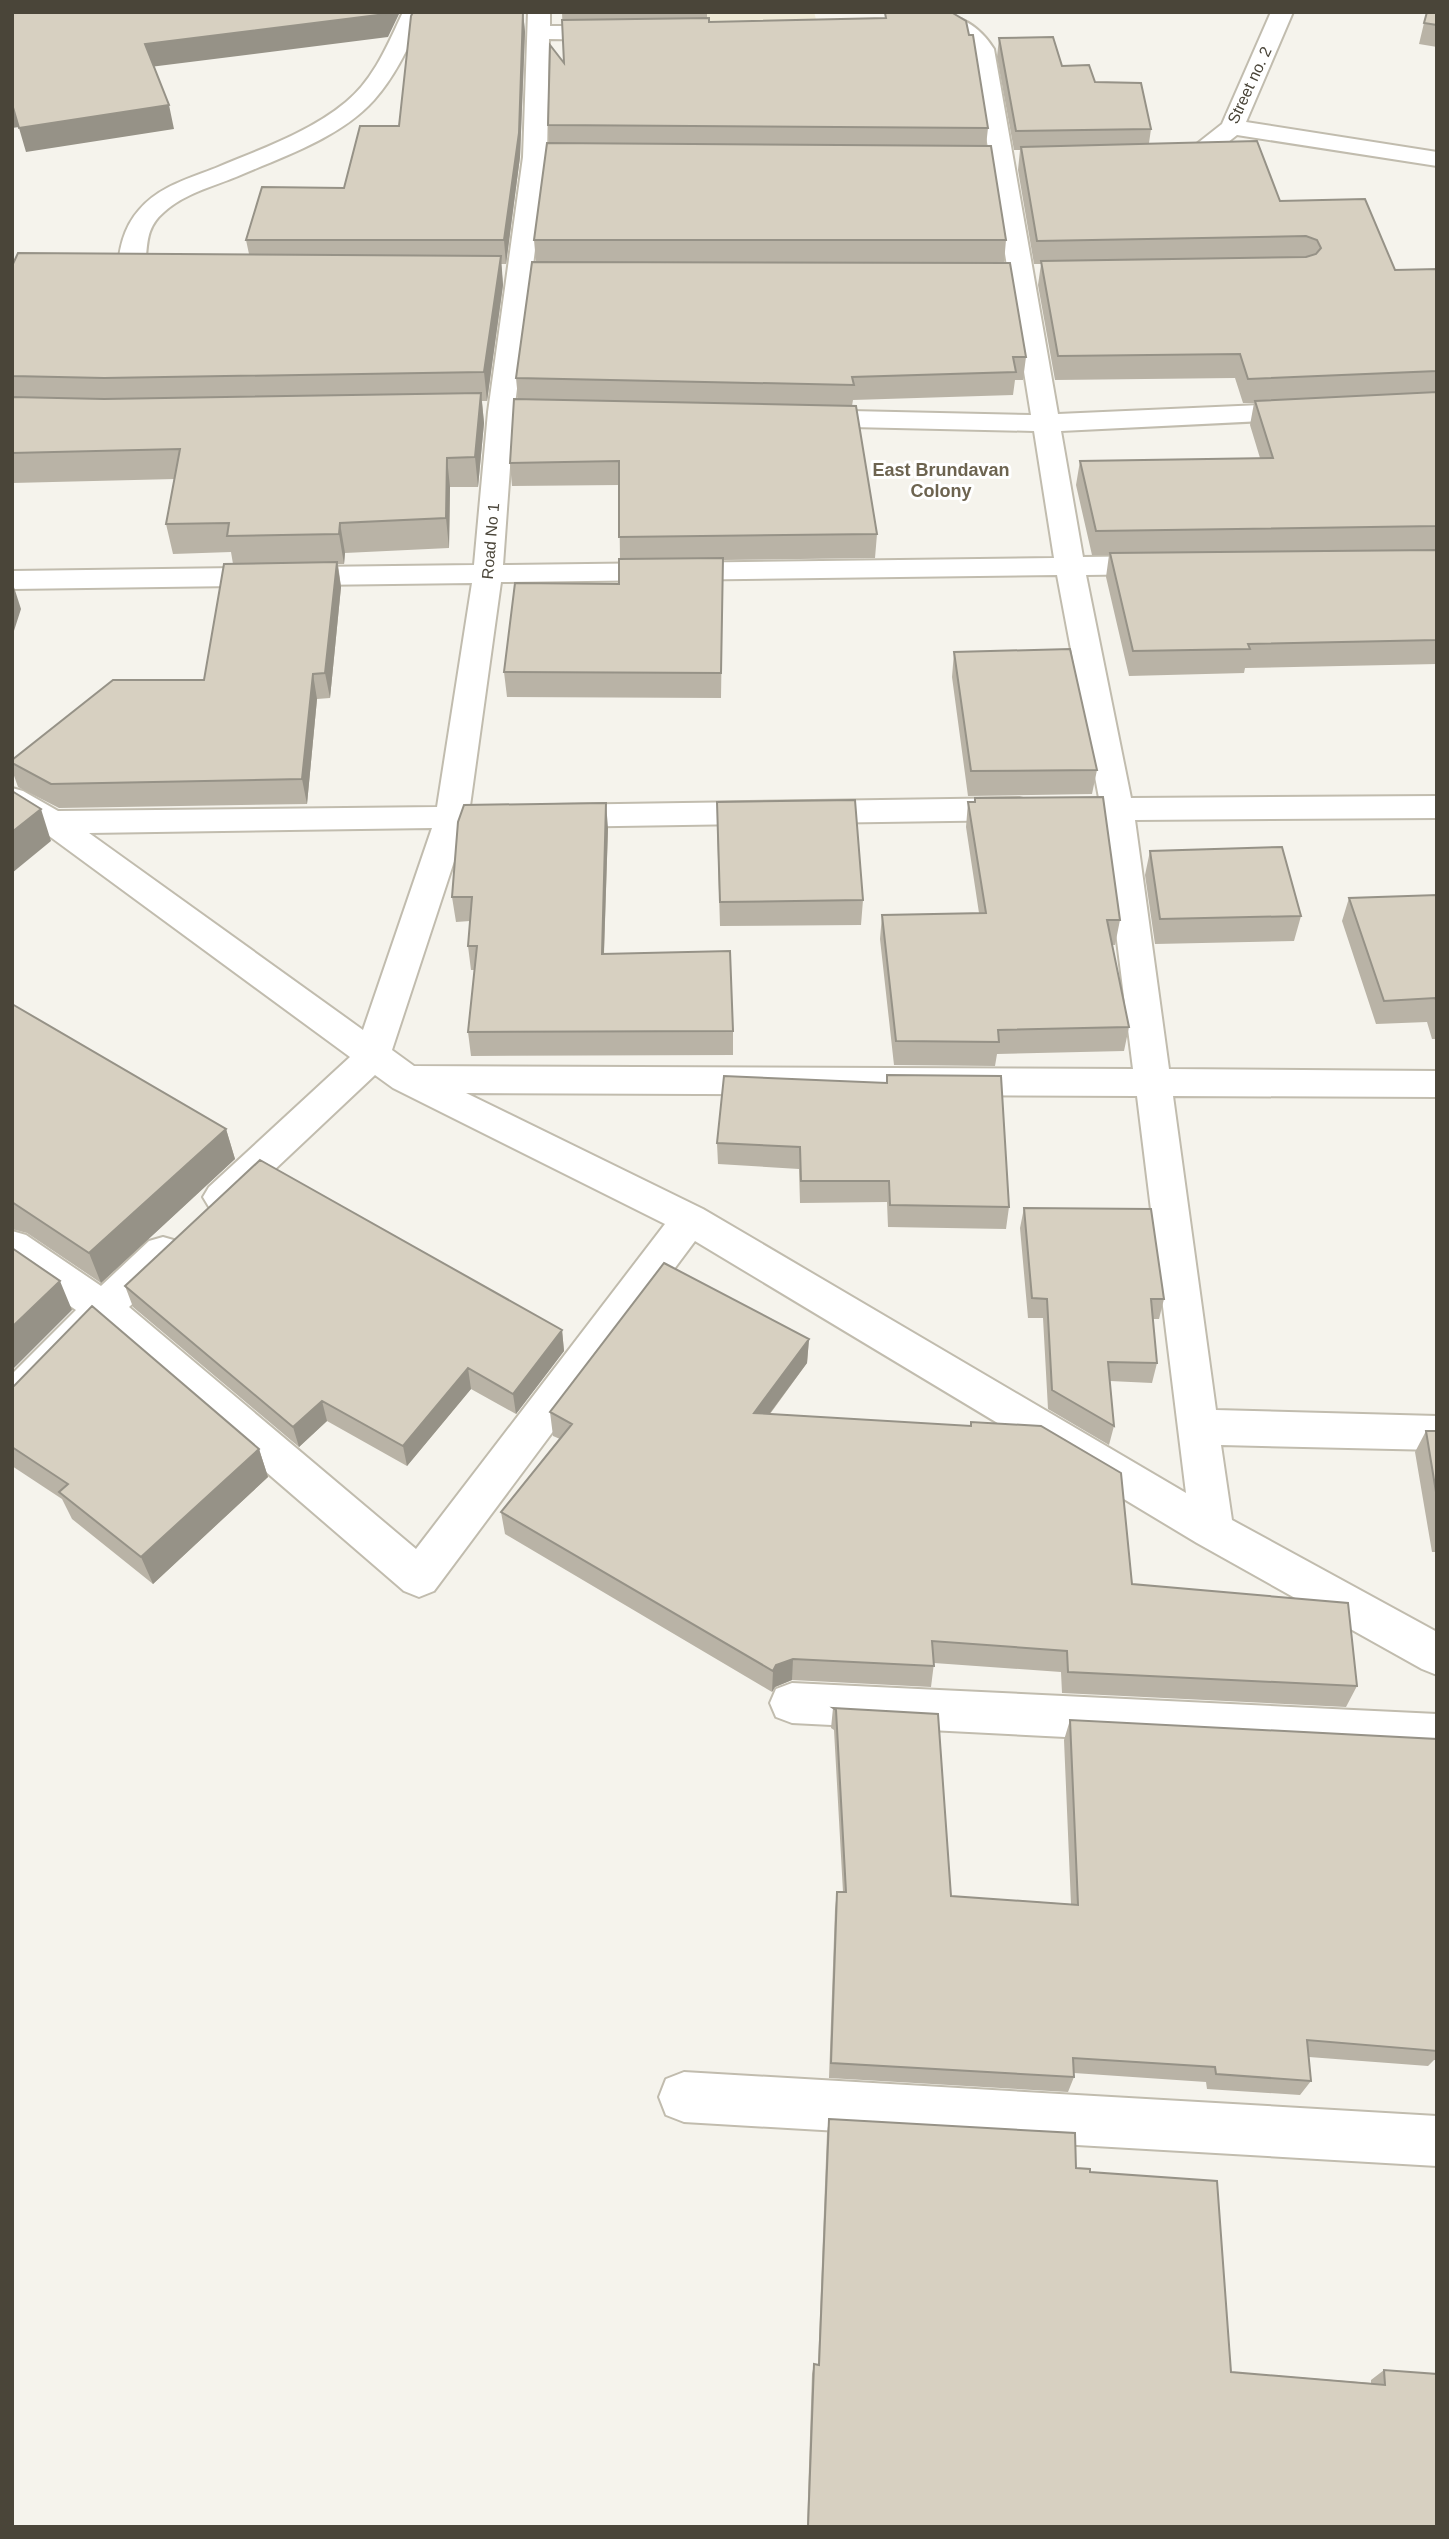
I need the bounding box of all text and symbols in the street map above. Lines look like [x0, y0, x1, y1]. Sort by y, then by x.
street label: Street no. 2 [1224, 44, 1275, 126]
district label: East Brundavan Colony [872, 460, 1010, 501]
street label: Road No 1 [479, 502, 502, 580]

